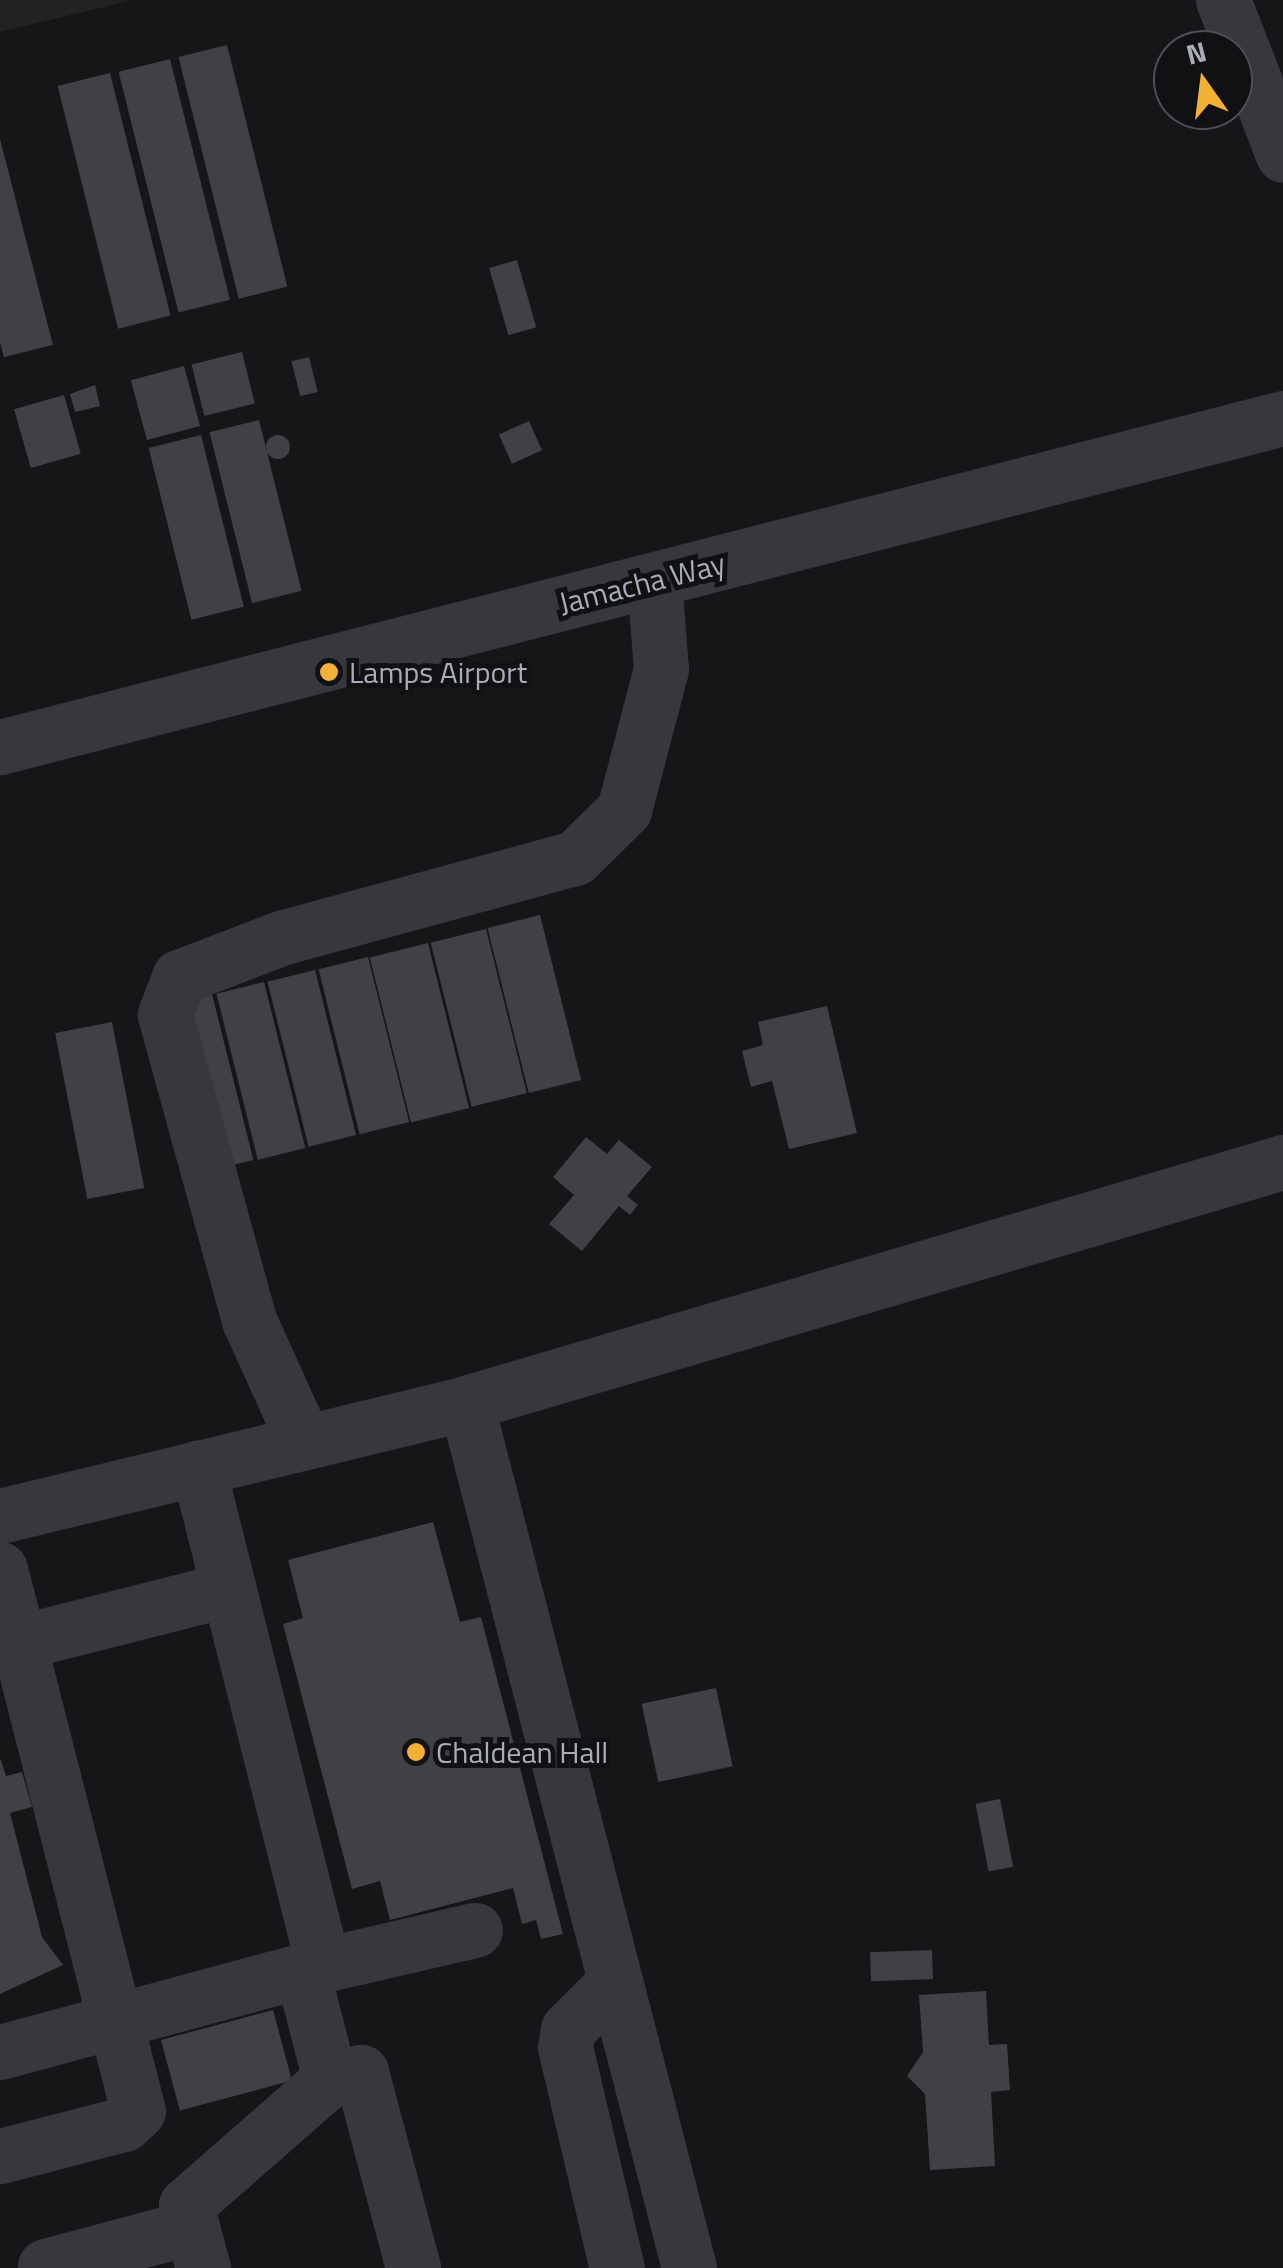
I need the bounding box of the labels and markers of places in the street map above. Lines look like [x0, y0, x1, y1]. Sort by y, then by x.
place label: Lamps Airport [349, 654, 527, 690]
marker: Lamps Airport [318, 661, 340, 683]
place label: Chaldean Hall [436, 1734, 608, 1770]
marker: Chaldean Hall [405, 1741, 427, 1763]

